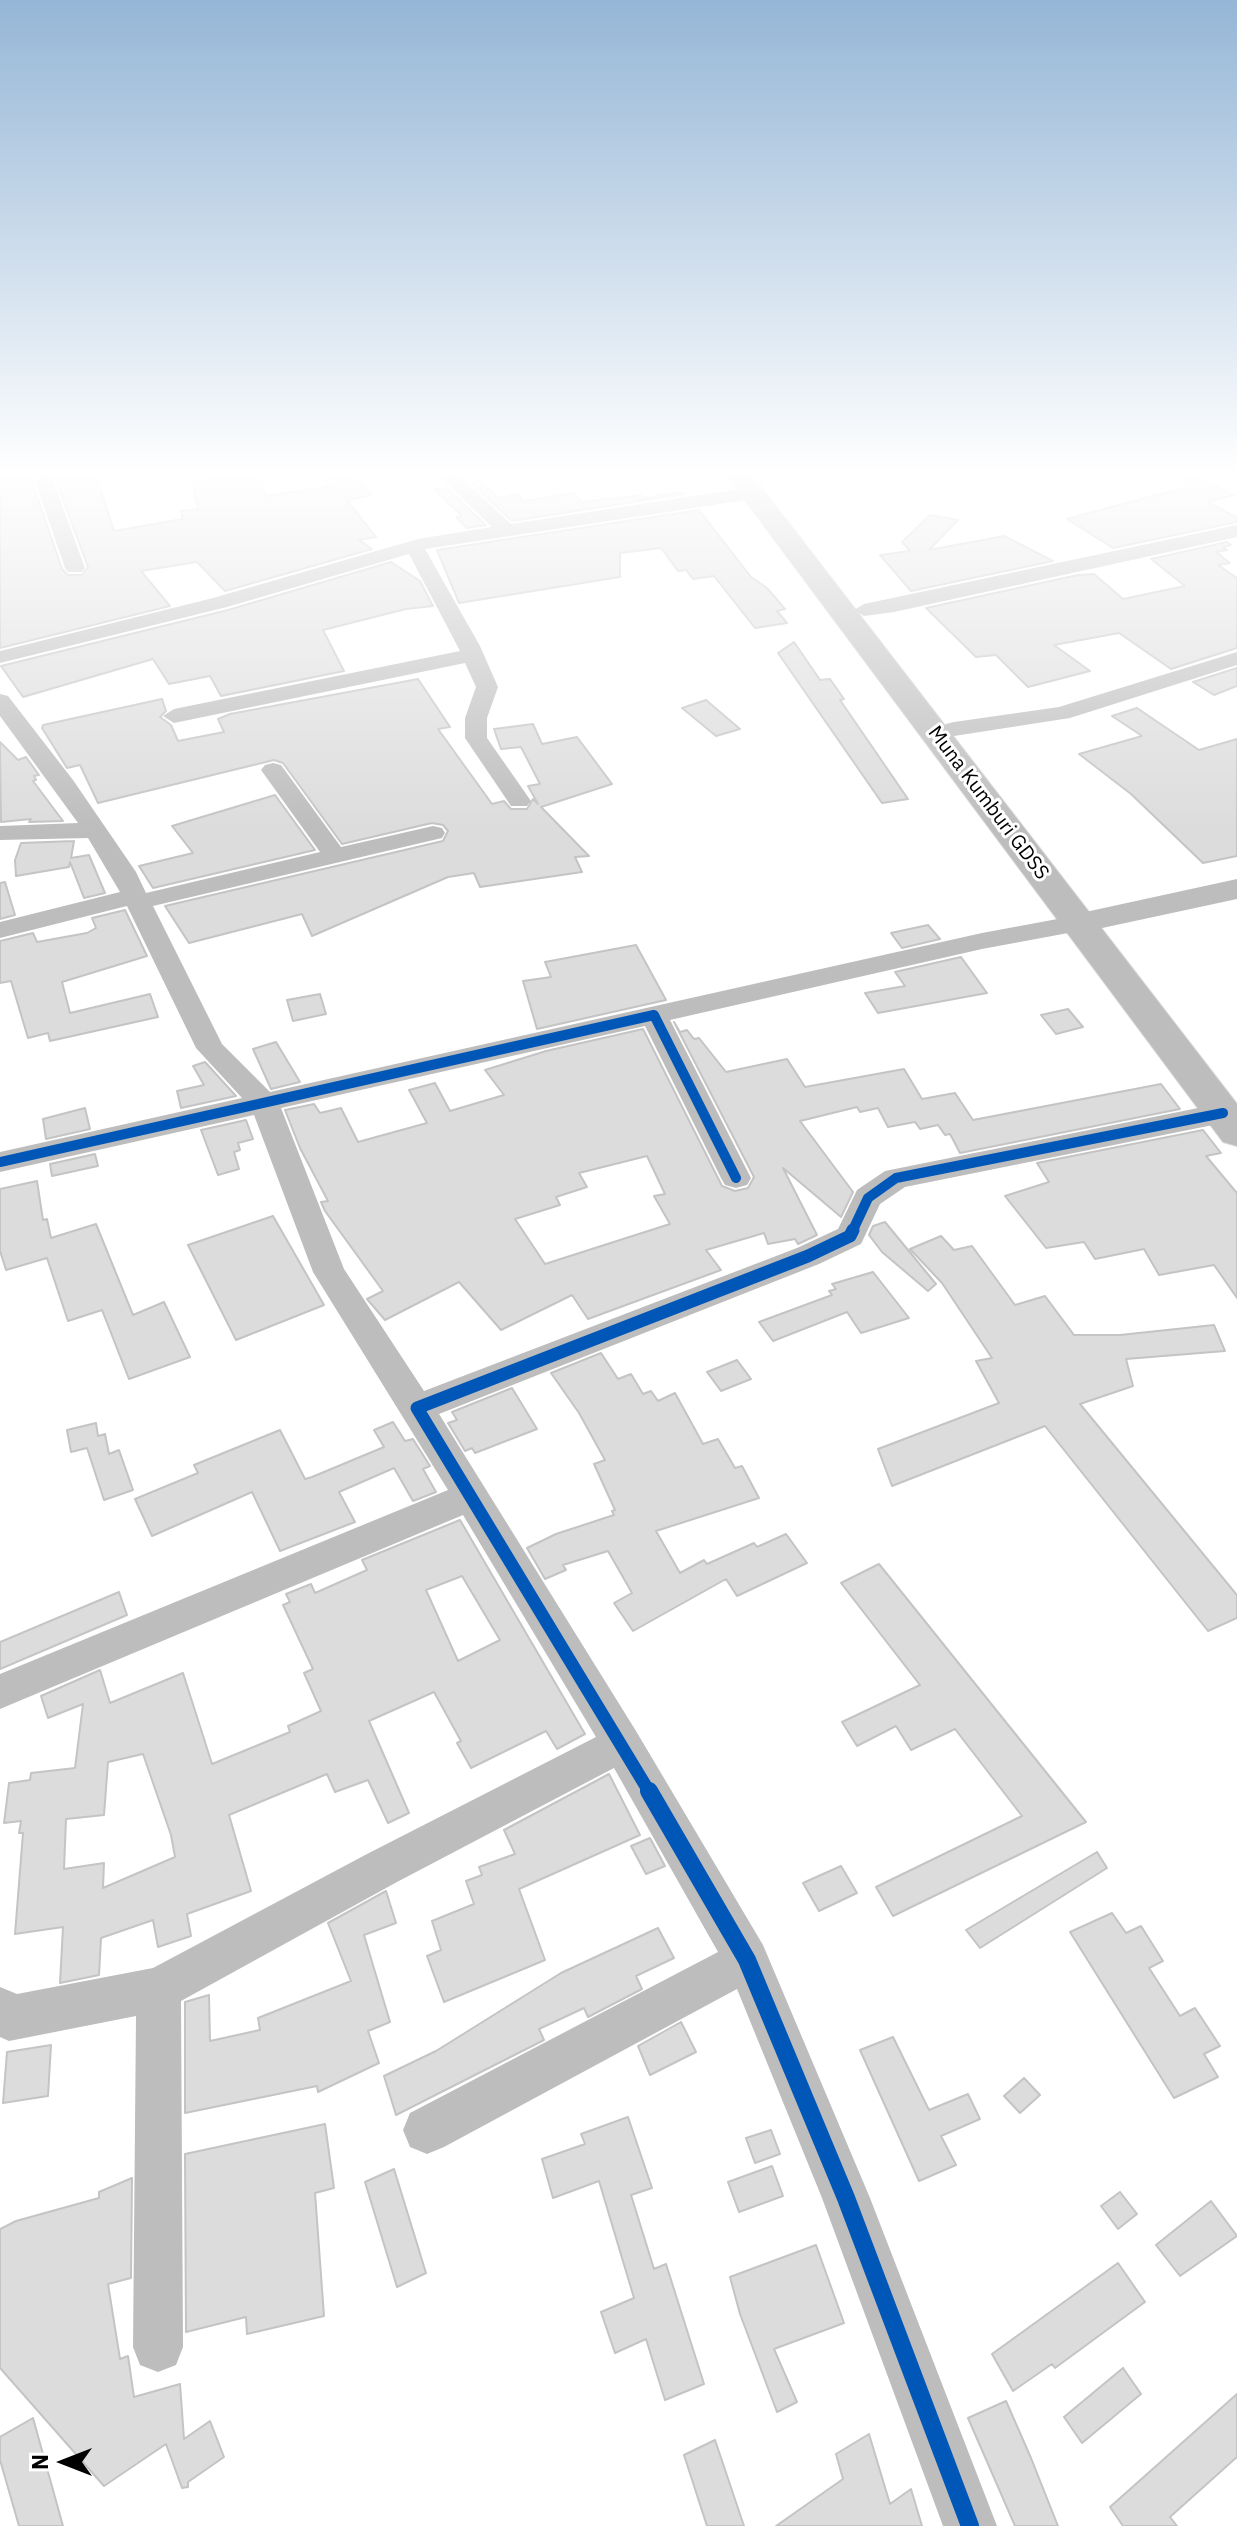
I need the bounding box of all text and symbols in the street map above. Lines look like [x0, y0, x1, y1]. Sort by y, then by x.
street label: Muna Kumburi GDSS [922, 721, 1054, 885]
north arrow [24, 2422, 104, 2502]
text: N [25, 2454, 54, 2470]

